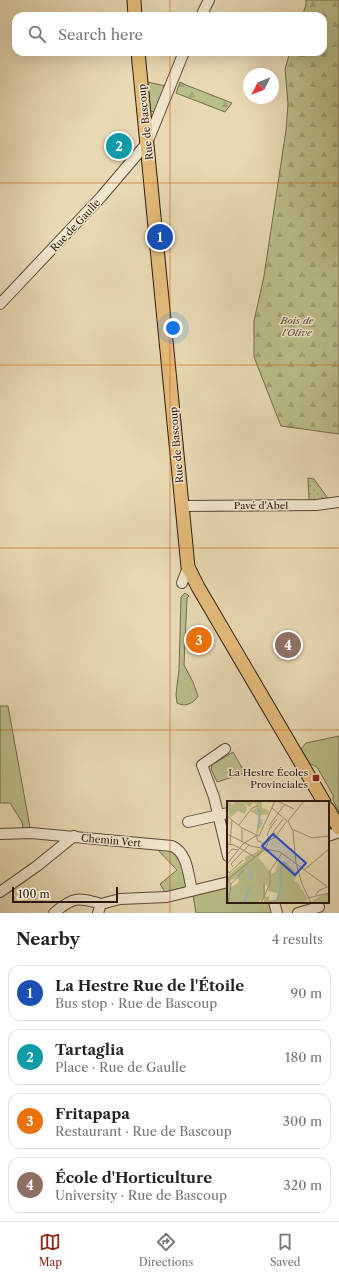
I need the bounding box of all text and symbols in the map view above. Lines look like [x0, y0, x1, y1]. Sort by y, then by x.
search box [12, 12, 327, 56]
icon: search [26, 23, 48, 45]
text: Search here [58, 25, 143, 44]
north arrow [243, 68, 279, 104]
street label: Rue de Bascoup [135, 83, 156, 161]
pin: 2 [106, 131, 132, 161]
street label: Rue de Gaulle [48, 196, 103, 254]
pin: 1 [147, 222, 173, 252]
park label: Bois de l'Olive [279, 314, 315, 339]
your location [163, 318, 183, 338]
street label: Rue de Bascoup [167, 406, 186, 484]
street label: Pavé d'Abel [234, 499, 288, 512]
pin: 3 [186, 625, 212, 655]
pin: 4 [275, 630, 301, 660]
place label: La Hestre Écoles Provinciales [228, 766, 308, 791]
marker: La Hestre Écoles Provinciales [311, 773, 321, 783]
inset map [227, 801, 329, 903]
street label: Chemin Vert [80, 831, 142, 850]
scale bar [12, 885, 118, 904]
text: 100 m [18, 887, 50, 901]
text: Nearby [16, 929, 80, 949]
text: 4 results [272, 931, 323, 947]
text: La Hestre Rue de l'Étoile [55, 976, 244, 995]
text: 1 [27, 985, 33, 1001]
text: 90 m [291, 985, 322, 1001]
text: Bus stop · Rue de Bascoup [55, 995, 217, 1011]
text: Tartaglia [55, 1040, 124, 1059]
text: 2 [26, 1049, 34, 1065]
text: 180 m [285, 1049, 322, 1065]
text: Place · Rue de Gaulle [55, 1059, 186, 1075]
text: Fritapapa [55, 1104, 130, 1123]
text: 3 [26, 1113, 34, 1129]
text: 300 m [283, 1113, 322, 1129]
text: Restaurant · Rue de Bascoup [55, 1123, 232, 1139]
text: École d'Horticulture [55, 1168, 212, 1187]
text: 4 [26, 1177, 34, 1193]
text: 320 m [284, 1177, 322, 1193]
text: University · Rue de Bascoup [55, 1187, 227, 1203]
tab: Map [38, 1231, 62, 1269]
tab: Directions [139, 1231, 193, 1269]
tab: Saved [270, 1231, 301, 1269]

